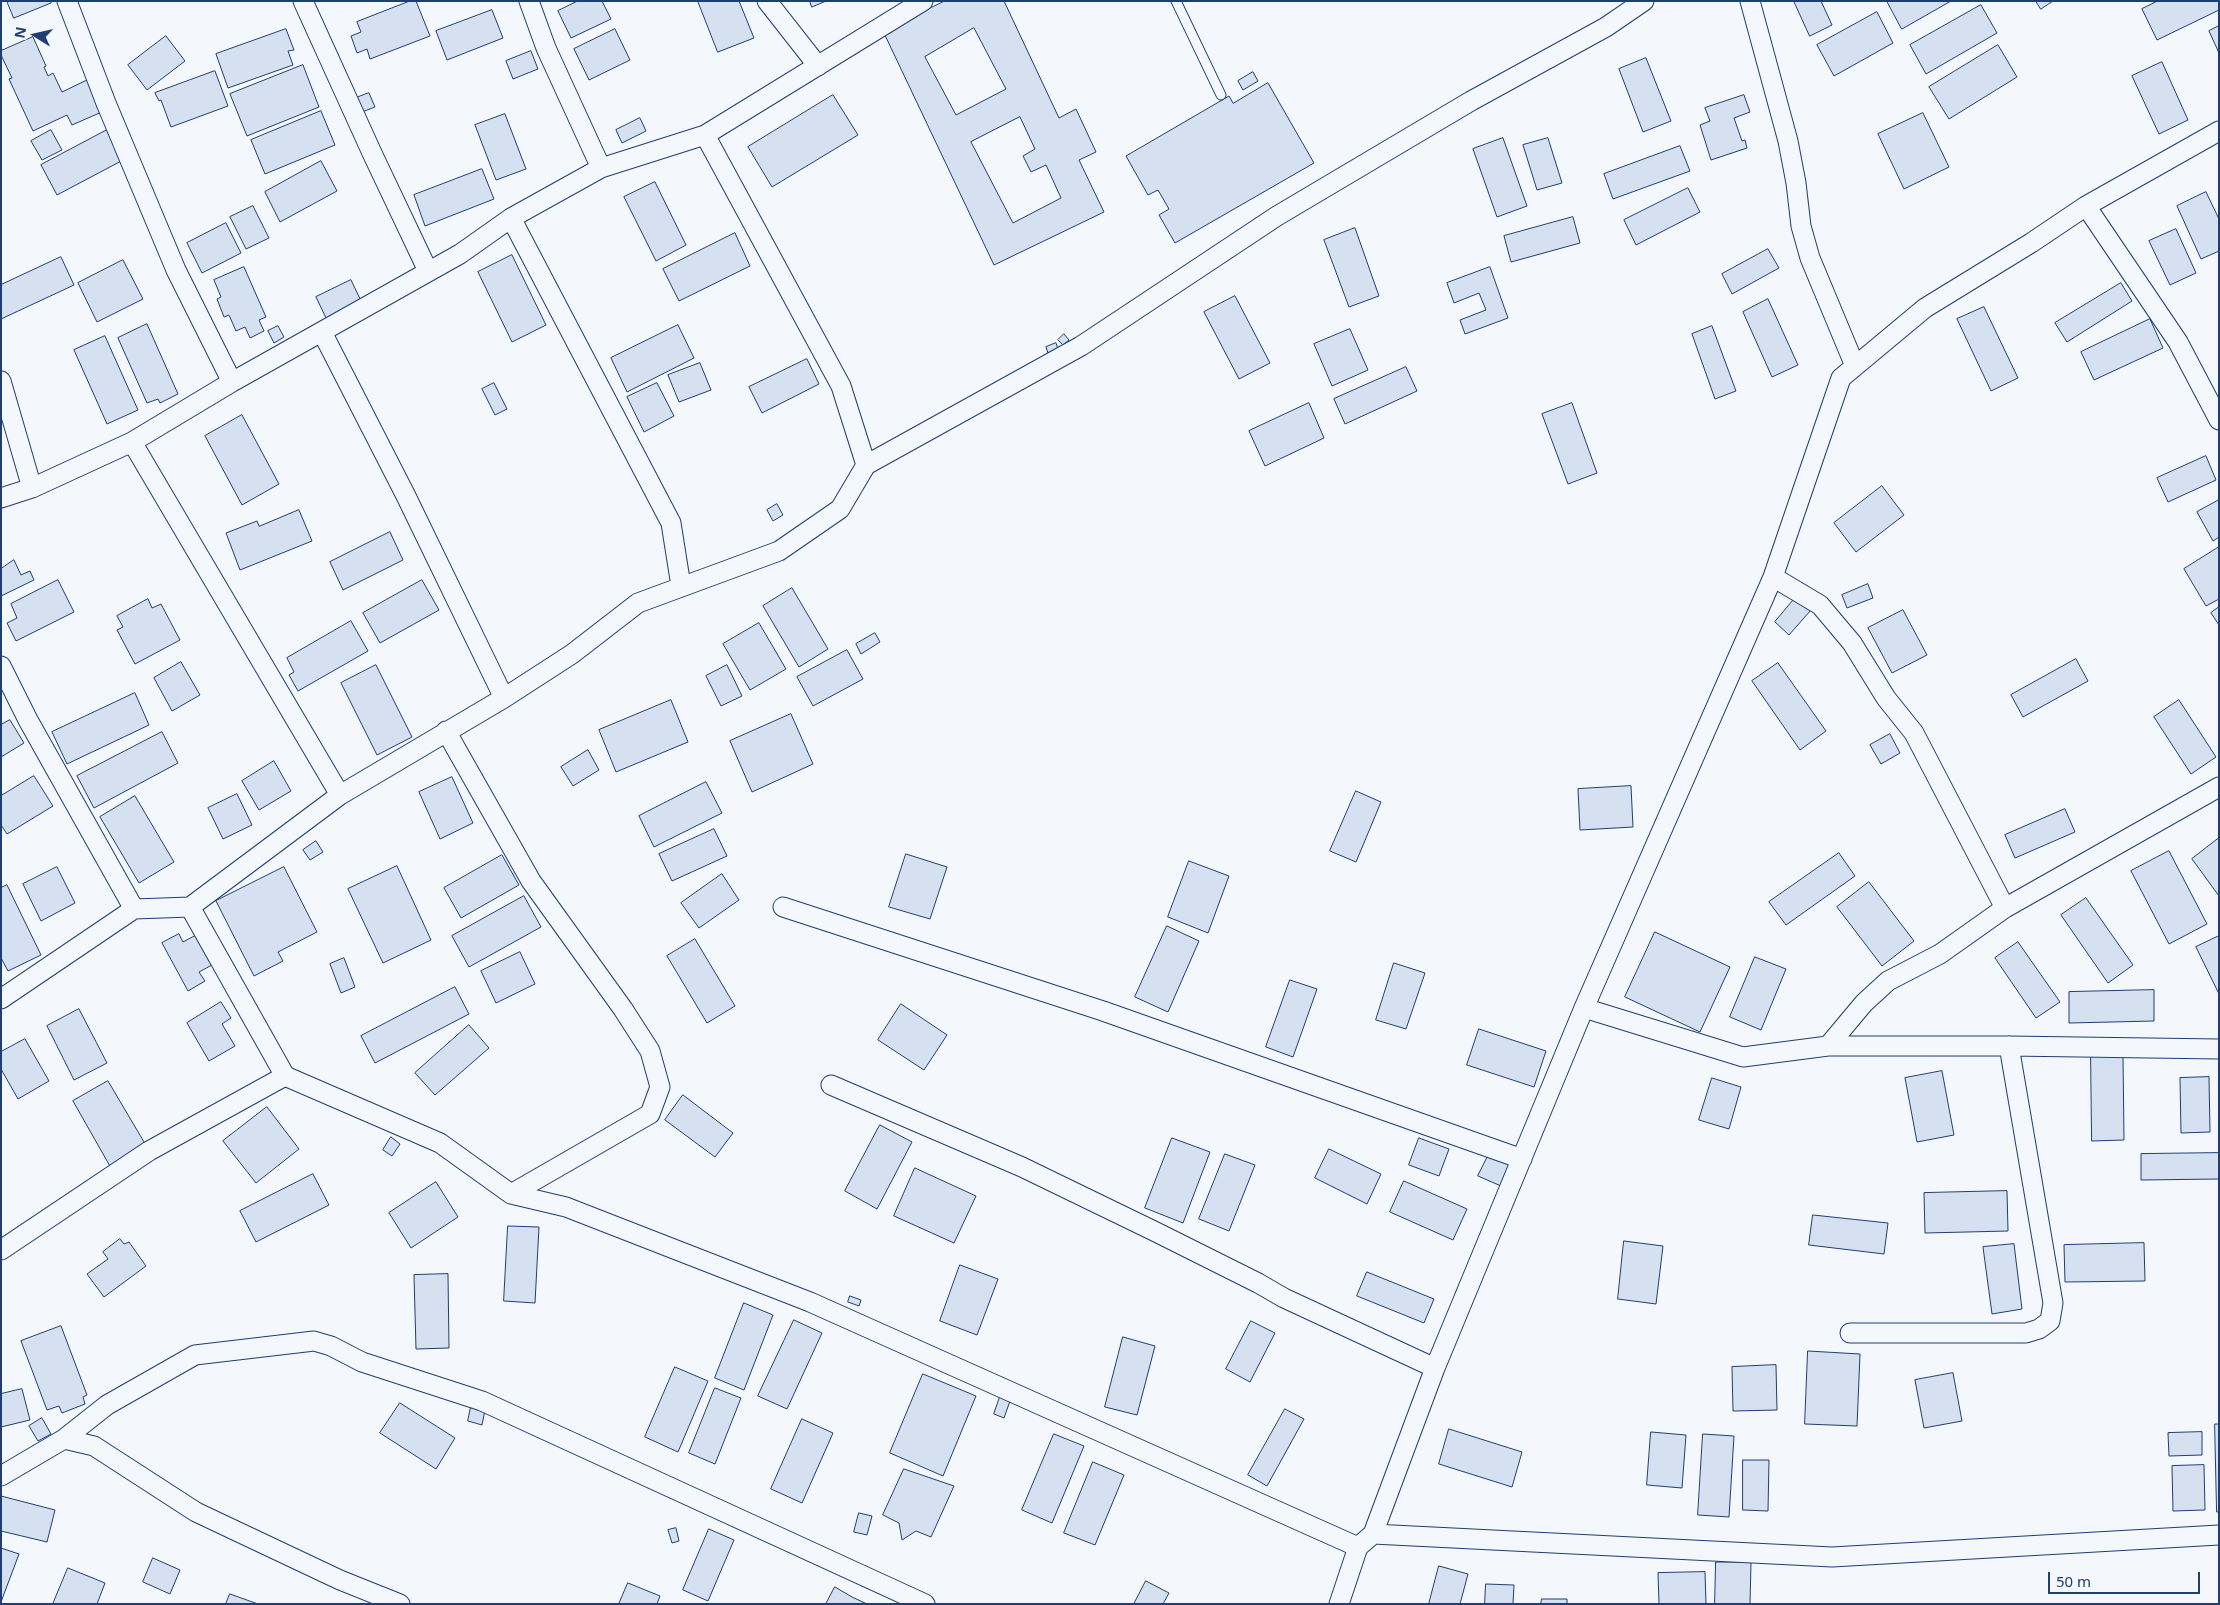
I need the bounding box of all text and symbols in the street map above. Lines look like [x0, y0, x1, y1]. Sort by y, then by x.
north arrow [10, 10, 60, 60]
text: N [9, 25, 30, 40]
scale bar [2050, 1562, 2202, 1594]
text: 50 m [2056, 1571, 2091, 1591]

